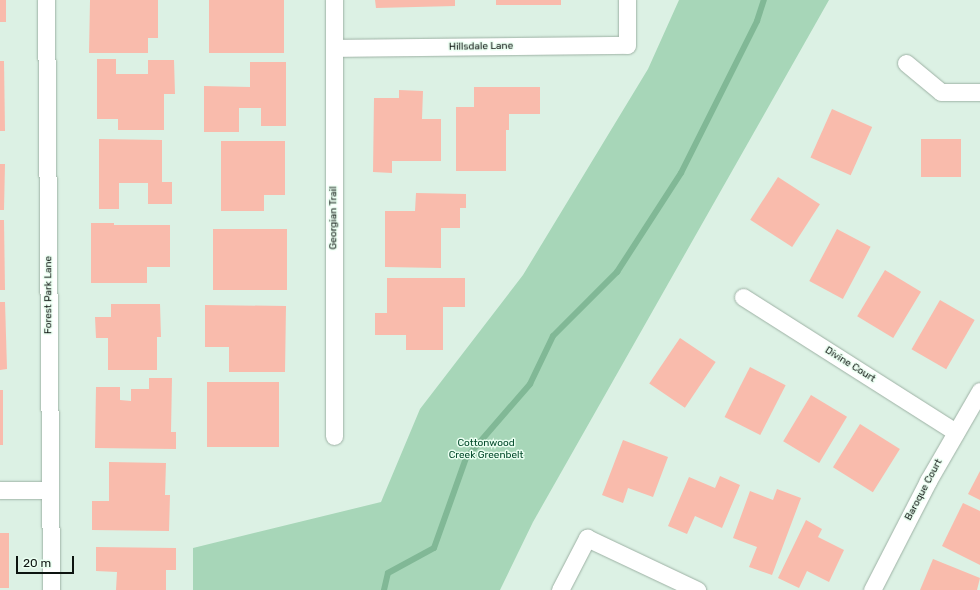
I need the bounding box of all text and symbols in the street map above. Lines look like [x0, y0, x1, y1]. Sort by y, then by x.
street label: Hillsdale Lane [449, 40, 513, 54]
street label: Georgian Trail [328, 186, 340, 250]
street label: Forest Park Lane [43, 256, 55, 334]
street label: Divine Court [822, 345, 878, 385]
park label: Cottonwood Creek Greenbelt [449, 437, 523, 460]
street label: Baroque Court [903, 457, 945, 523]
scale bar [18, 548, 76, 574]
text: 20 m [23, 556, 51, 570]

